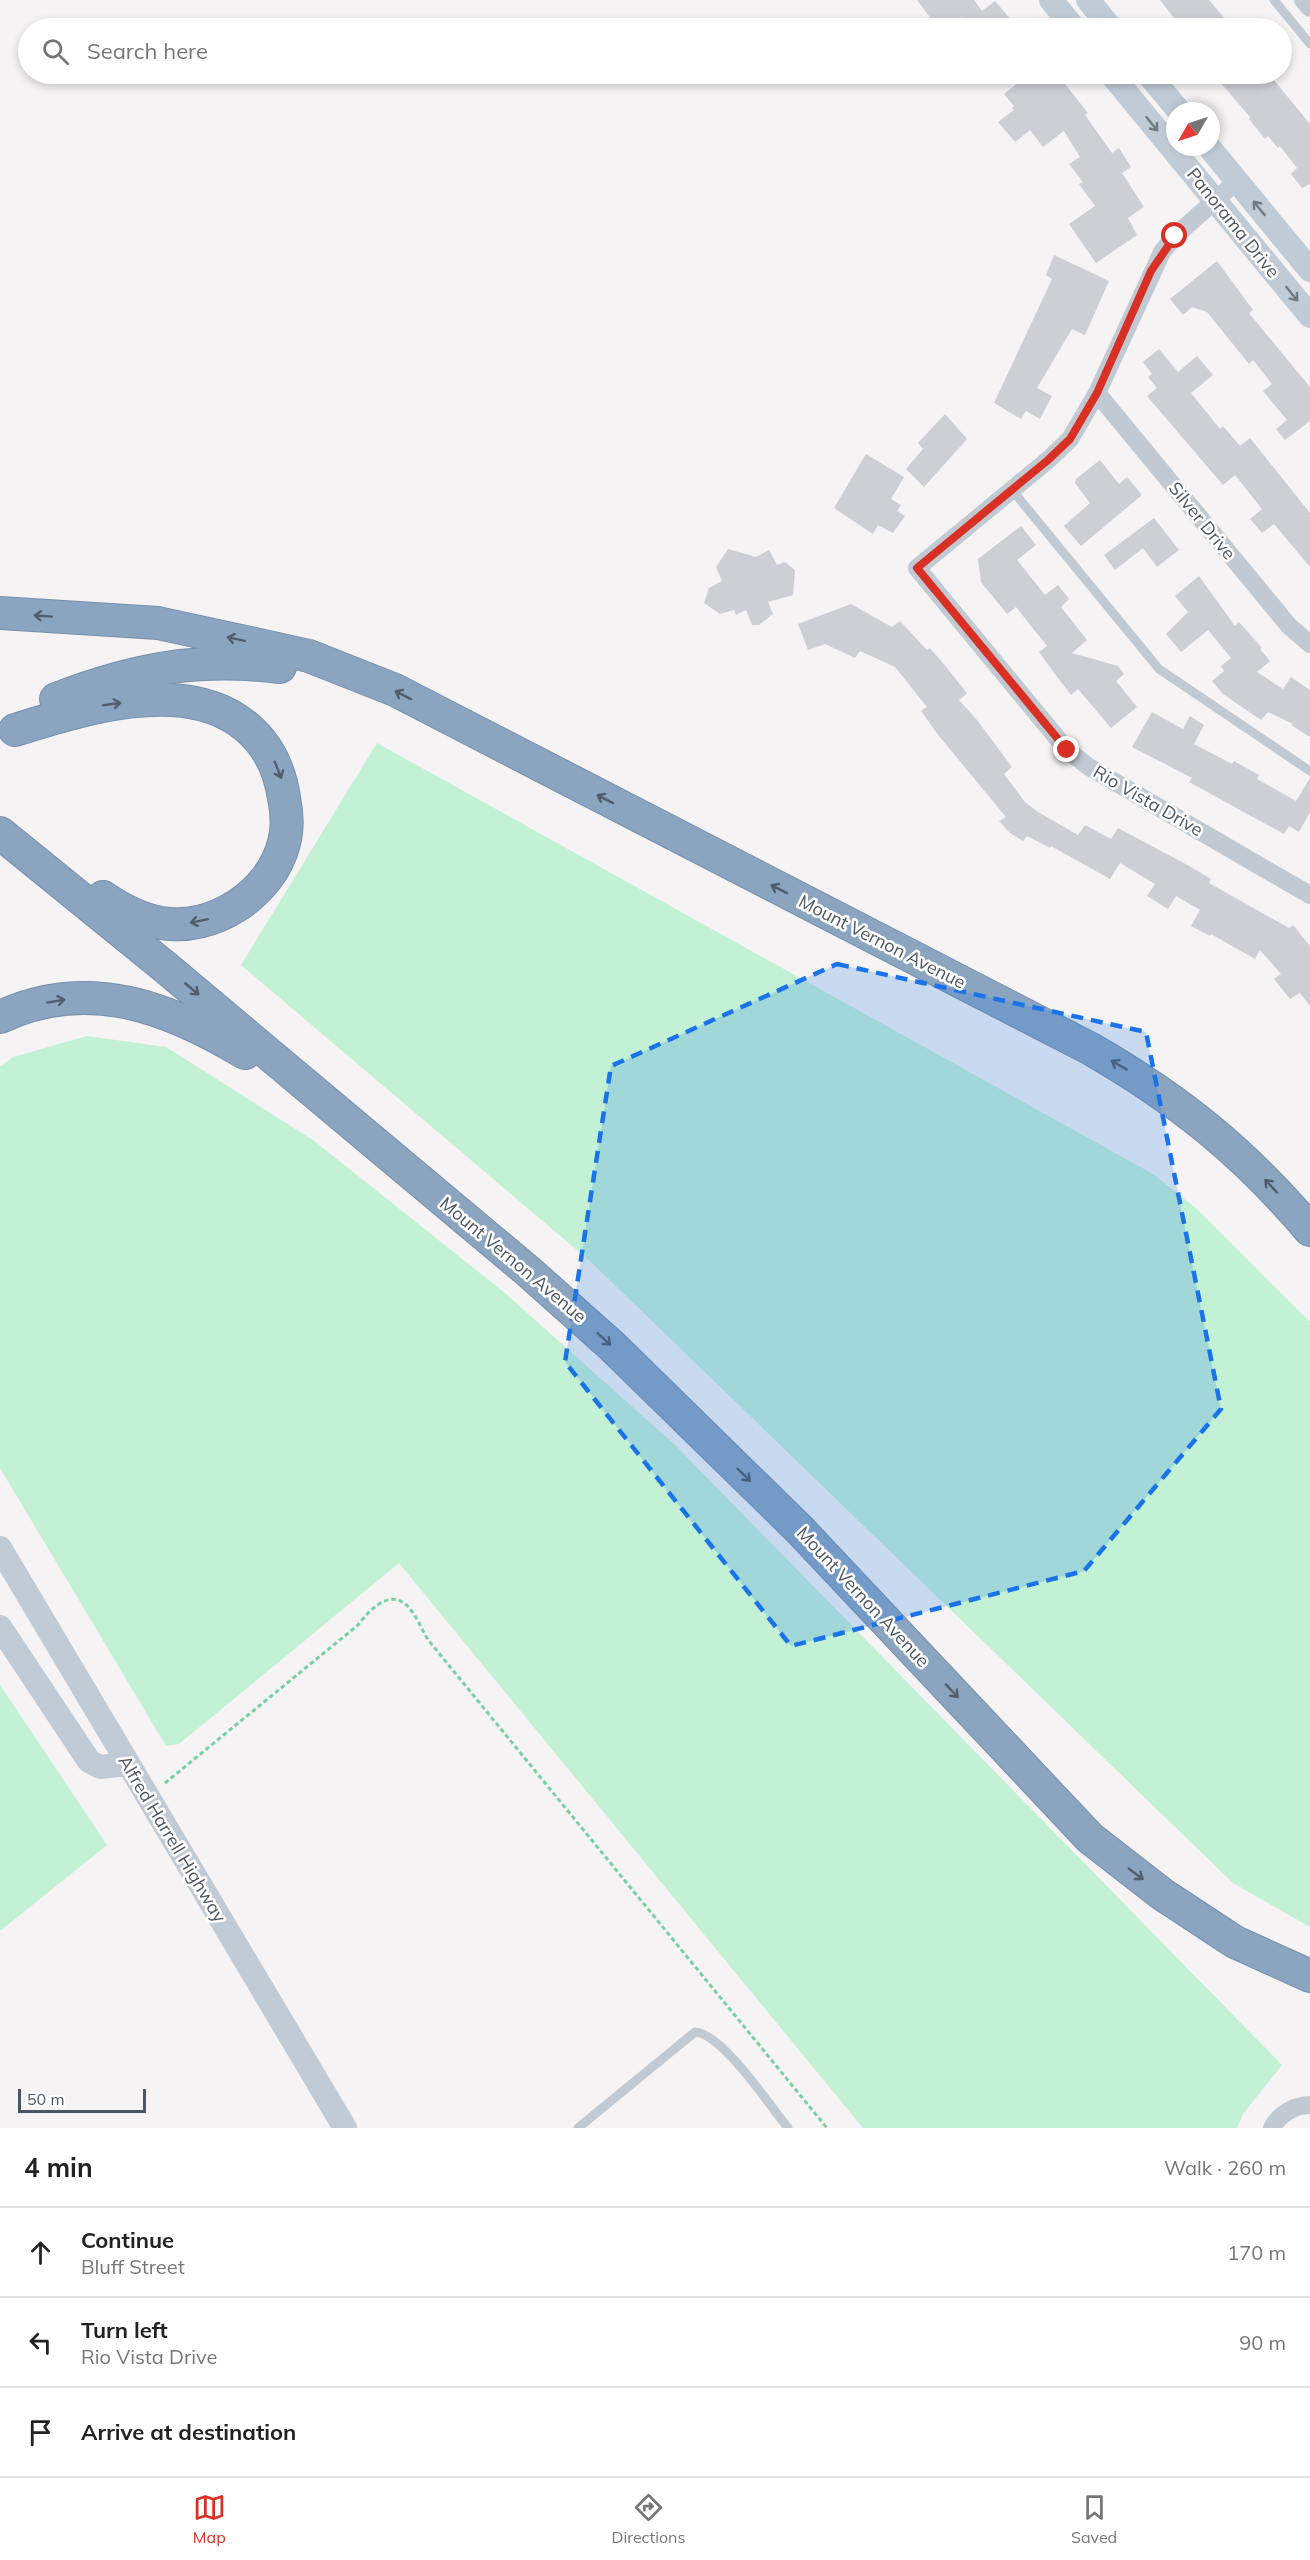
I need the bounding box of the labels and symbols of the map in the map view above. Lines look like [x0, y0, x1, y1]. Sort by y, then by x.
north arrow [1166, 102, 1220, 156]
one-way arrow [1145, 115, 1158, 131]
street label: Panorama Drive [1182, 163, 1285, 282]
one-way arrow [1252, 200, 1265, 216]
route start [1161, 222, 1187, 248]
one-way arrow [1285, 286, 1298, 302]
street label: Silver Drive [1164, 477, 1241, 564]
one-way arrow [34, 610, 54, 621]
one-way arrow [227, 633, 247, 644]
one-way arrow [395, 689, 413, 700]
one-way arrow [102, 698, 122, 709]
route end [1053, 736, 1079, 762]
street label: Rio Vista Drive [1089, 760, 1207, 841]
one-way arrow [273, 761, 284, 779]
one-way arrow [597, 793, 615, 804]
one-way arrow [770, 882, 788, 894]
street label: Mount Vernon Avenue [795, 889, 970, 994]
one-way arrow [190, 915, 209, 927]
one-way arrow [184, 982, 199, 996]
one-way arrow [45, 995, 65, 1006]
one-way arrow [1111, 1059, 1128, 1071]
one-way arrow [1264, 1179, 1278, 1194]
street label: Mount Vernon Avenue [435, 1192, 591, 1328]
one-way arrow [596, 1332, 611, 1346]
one-way arrow [737, 1467, 752, 1482]
street label: Mount Vernon Avenue [792, 1521, 935, 1672]
one-way arrow [944, 1684, 959, 1699]
street label: Alfred Harrell Highway [113, 1751, 232, 1927]
one-way arrow [1128, 1867, 1144, 1880]
scale bar [18, 2086, 146, 2114]

